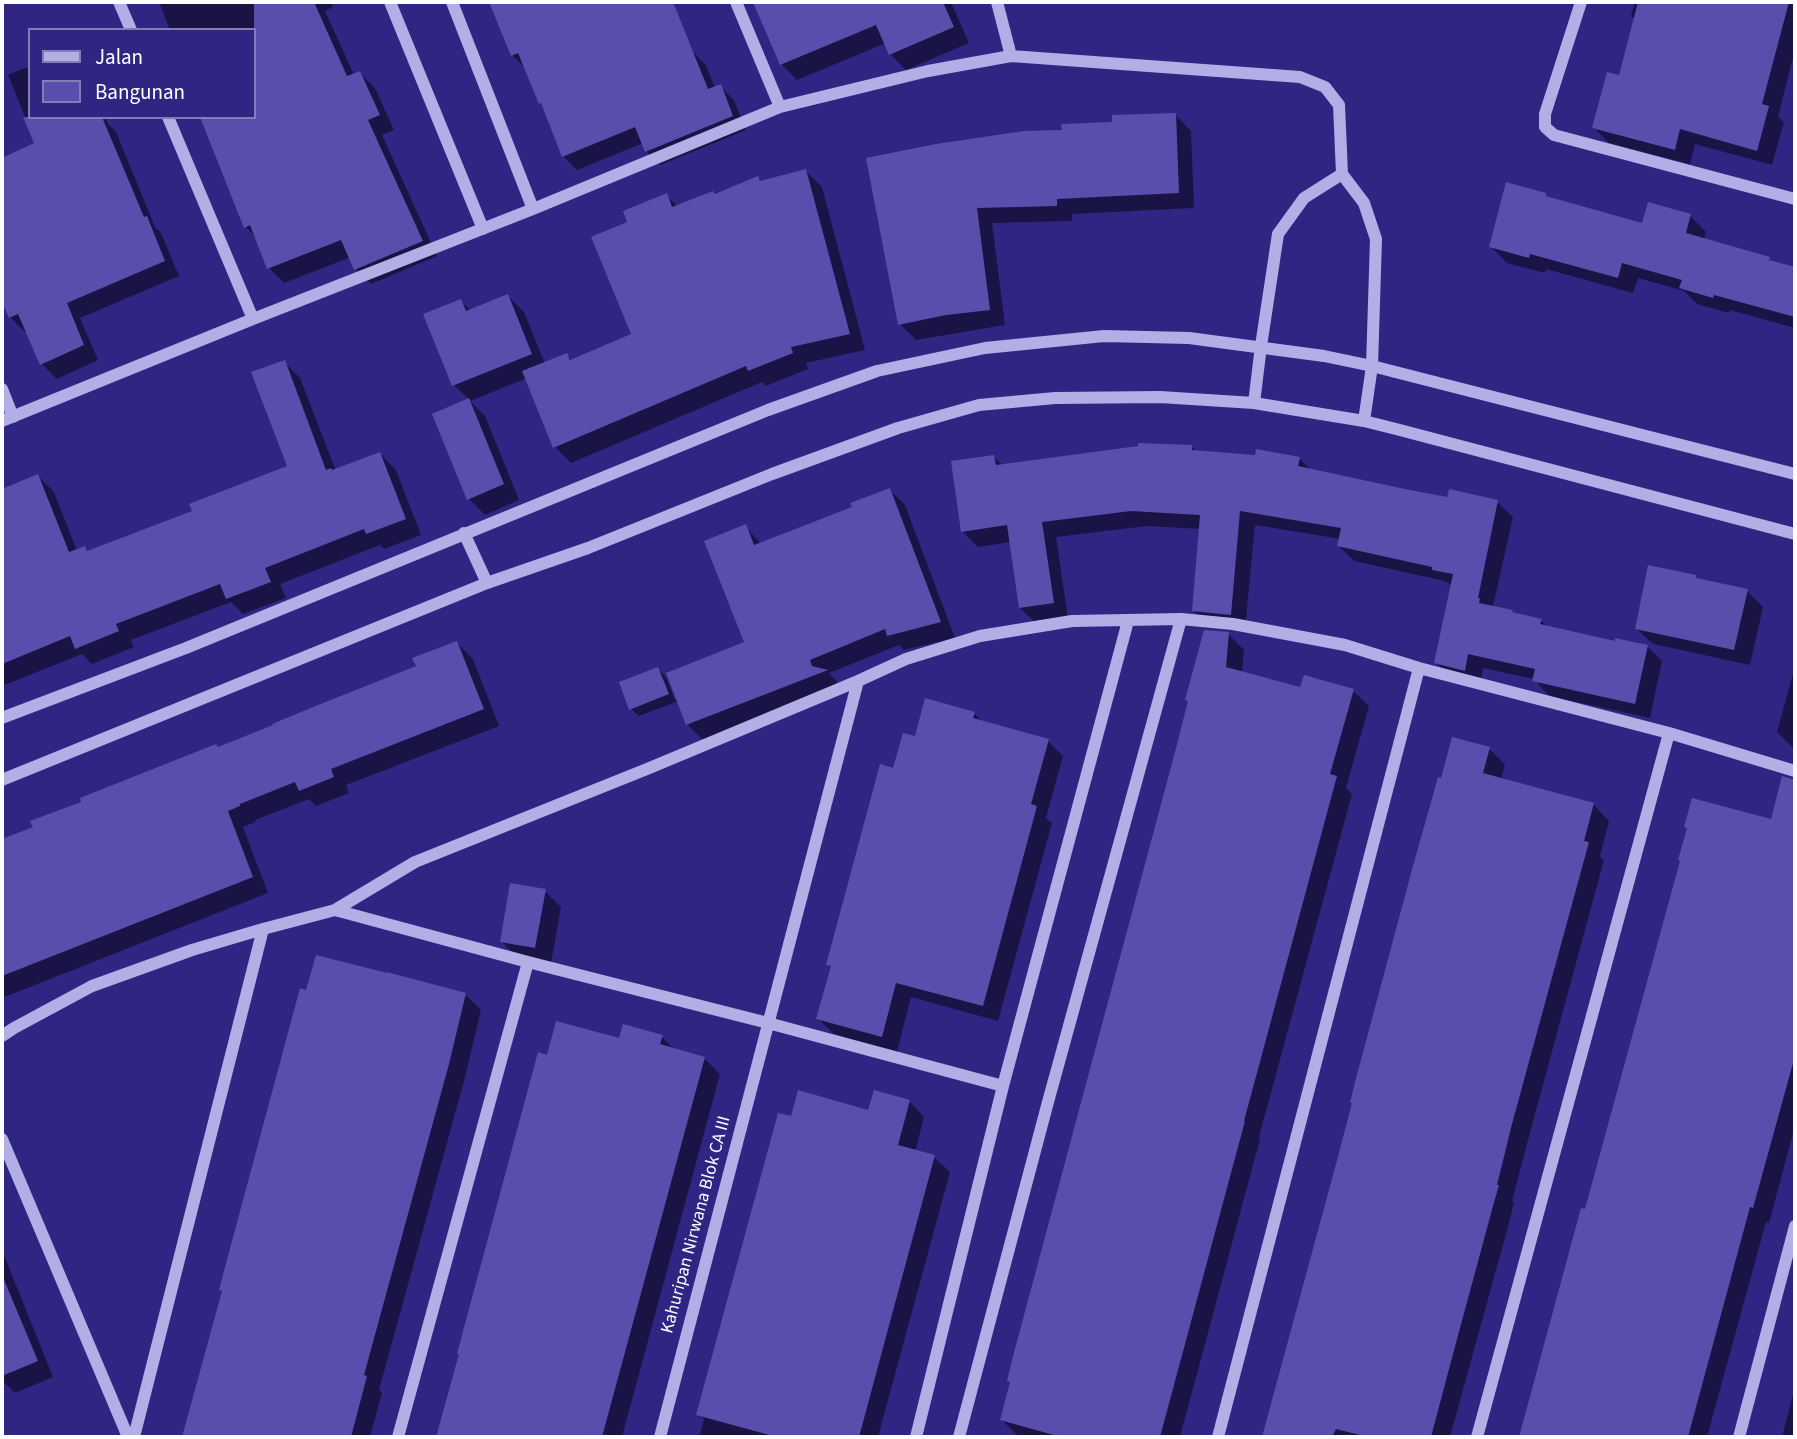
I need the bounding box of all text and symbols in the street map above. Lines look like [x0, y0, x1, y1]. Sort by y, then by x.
legend [28, 28, 256, 119]
text: Jalan [95, 42, 143, 72]
text: Bangunan [95, 77, 185, 107]
street label: Kahuripan Nirwana Blok CA III [658, 1114, 736, 1336]

